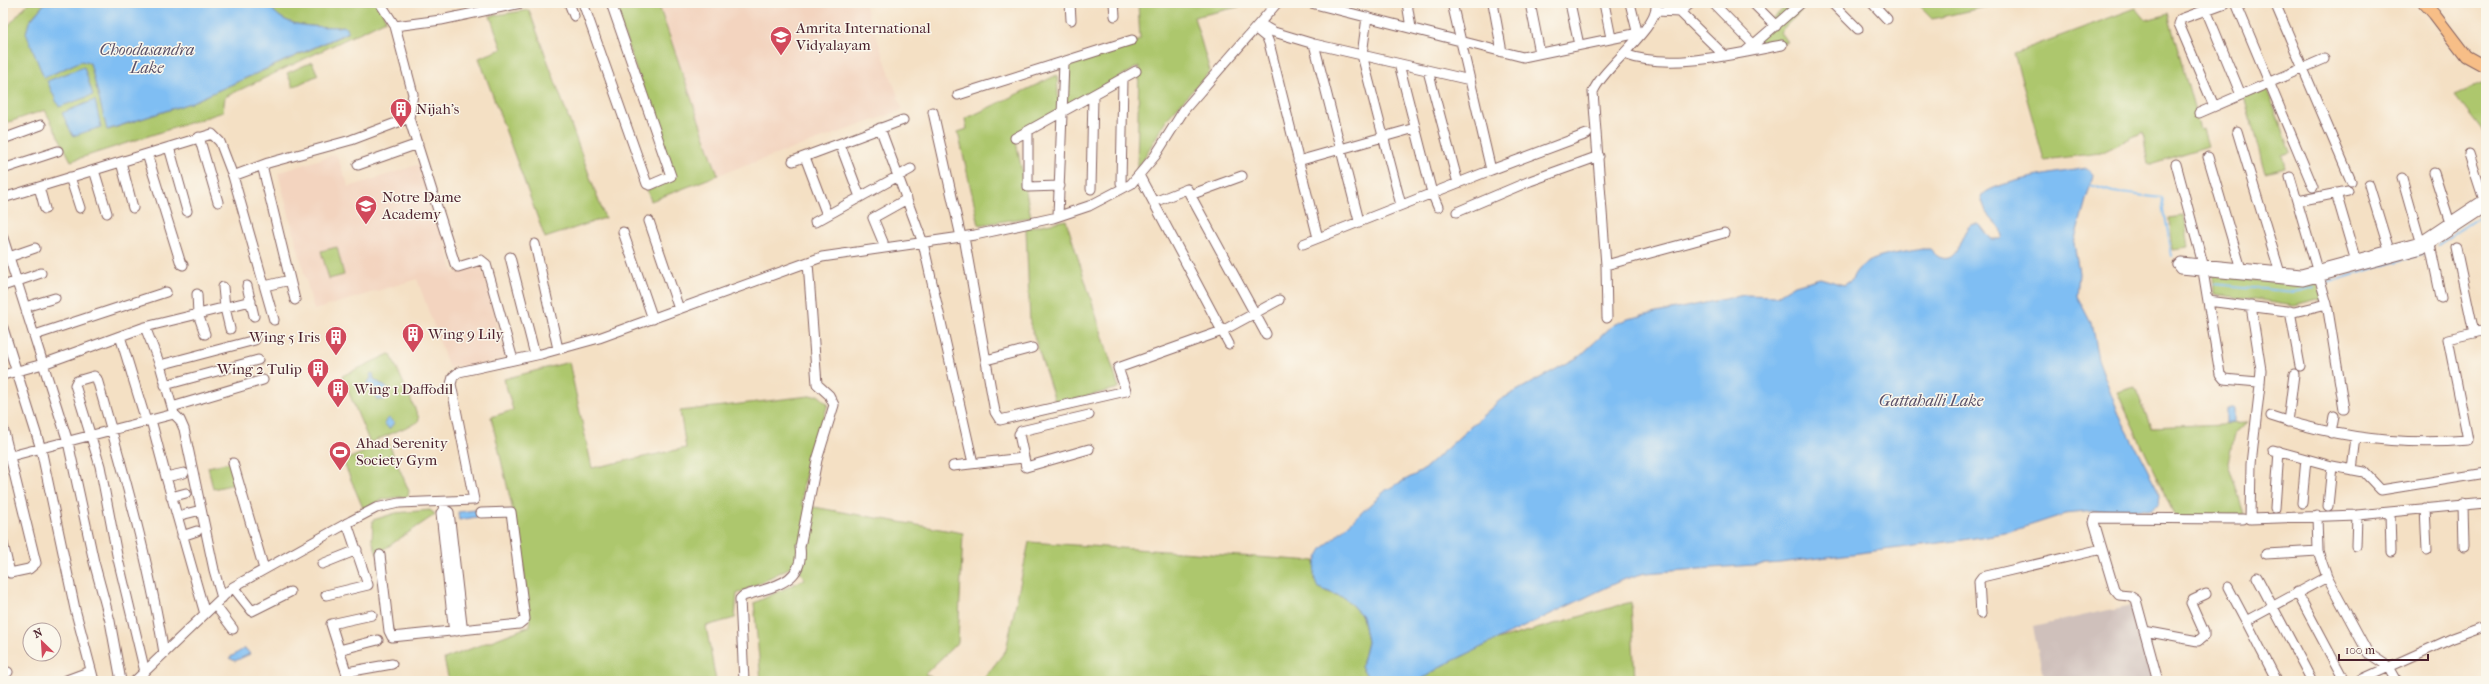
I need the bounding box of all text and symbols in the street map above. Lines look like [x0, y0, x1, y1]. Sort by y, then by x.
place label: Amrita International Vidyalayam [795, 19, 931, 54]
school or university icon: Amrita International Vidyalayam [768, 24, 794, 57]
water label: Choodasandra Lake [100, 40, 194, 77]
building icon: Nijah's [388, 96, 414, 129]
place label: Nijah's [416, 100, 460, 118]
place label: Notre Dame Academy [381, 188, 462, 223]
school or university icon: Notre Dame Academy [353, 193, 379, 226]
building icon: Wing 9 Lily [400, 321, 426, 354]
building icon: Wing 5 Iris [323, 324, 349, 357]
place label: Wing 9 Lily [427, 325, 504, 343]
place label: Wing 5 Iris [248, 328, 320, 346]
building icon: Wing 2 Tulip [305, 356, 331, 389]
place label: Wing 2 Tulip [216, 360, 302, 378]
building icon: Wing 1 Daffodil [325, 376, 351, 409]
place label: Wing 1 Daffodil [353, 380, 453, 398]
water label: Gattahalli Lake [1879, 391, 1984, 410]
place label: Ahad Serenity Society Gym [355, 434, 449, 469]
sports icon: Ahad Serenity Society Gym [327, 439, 353, 472]
north arrow [22, 622, 62, 662]
text: N [31, 625, 45, 641]
scale bar [2339, 636, 2428, 662]
text: 100 m [2345, 643, 2375, 657]

